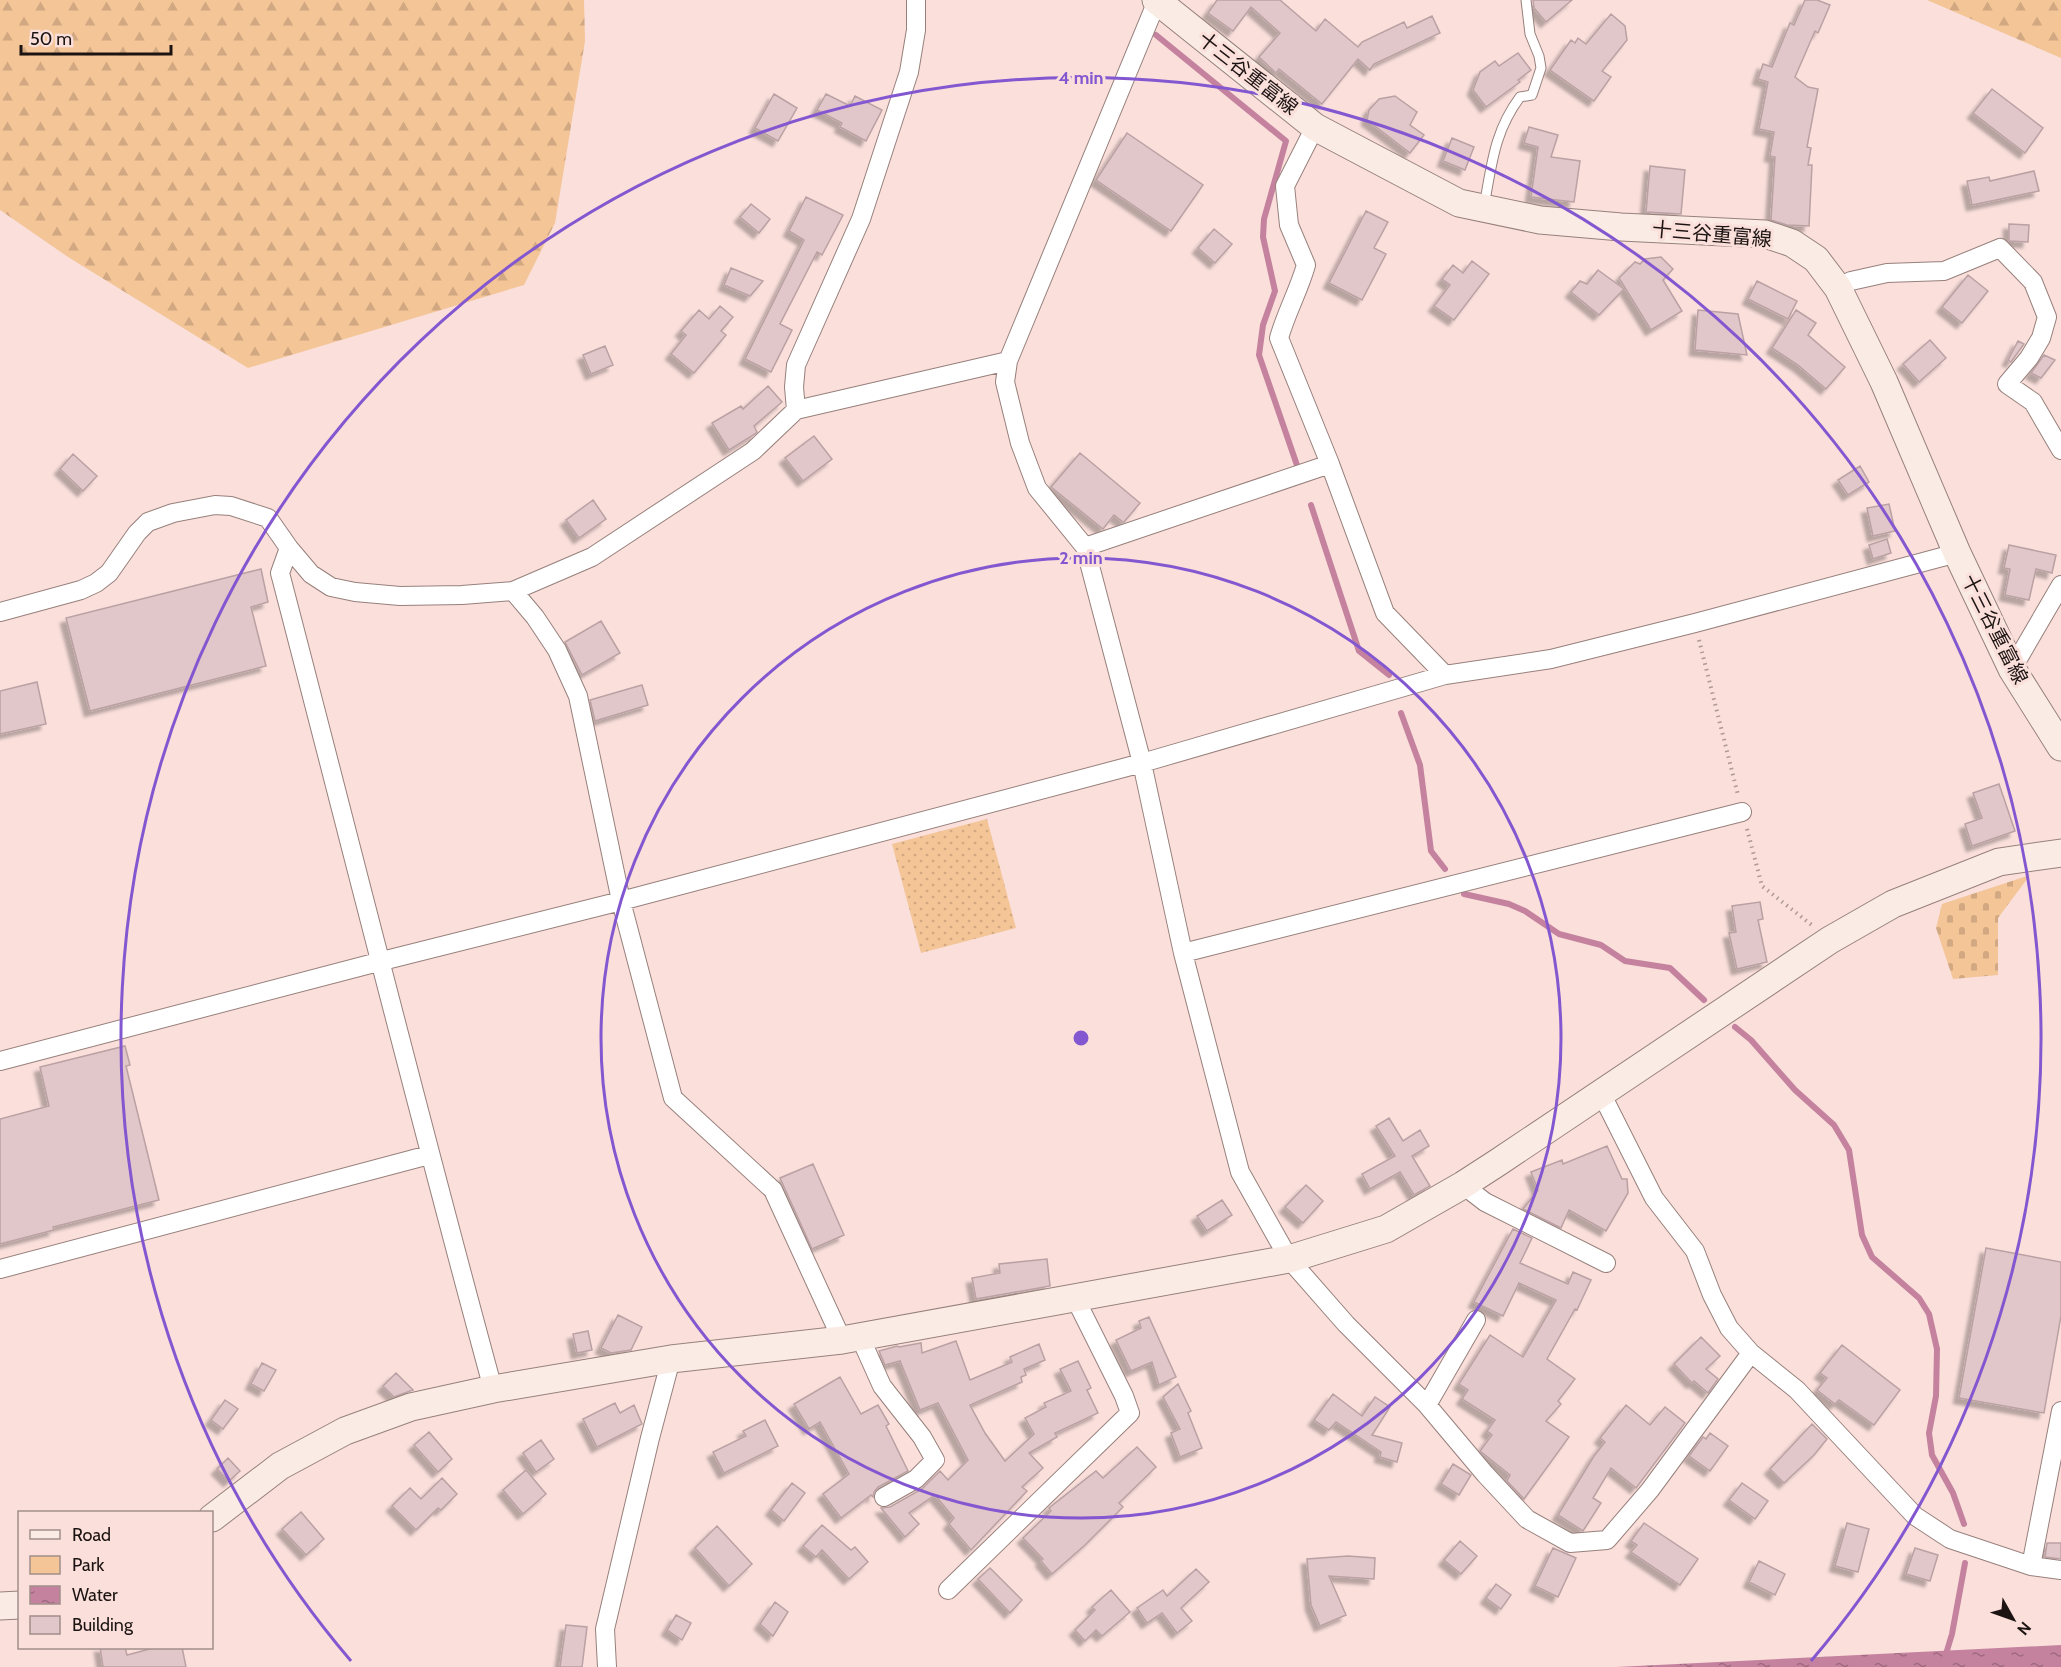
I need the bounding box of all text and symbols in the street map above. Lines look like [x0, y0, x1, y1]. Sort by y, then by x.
scale bar [21, 18, 171, 56]
street label: 十三谷重富線 [1193, 27, 1303, 119]
text: 50 m [30, 28, 72, 50]
text: 4 min [1058, 67, 1104, 89]
street label: 十三谷重富線 [1651, 217, 1773, 251]
text: 2 min [1059, 547, 1103, 569]
street label: 十三谷重富線 [1957, 570, 2033, 688]
centre of rings [1071, 1028, 1091, 1048]
legend [18, 1511, 213, 1649]
text: Road [72, 1524, 111, 1546]
text: Park [72, 1554, 105, 1576]
text: Water [72, 1584, 118, 1606]
north arrow [1983, 1589, 2043, 1649]
text: Building [72, 1614, 134, 1636]
text: N [2013, 1618, 2035, 1639]

